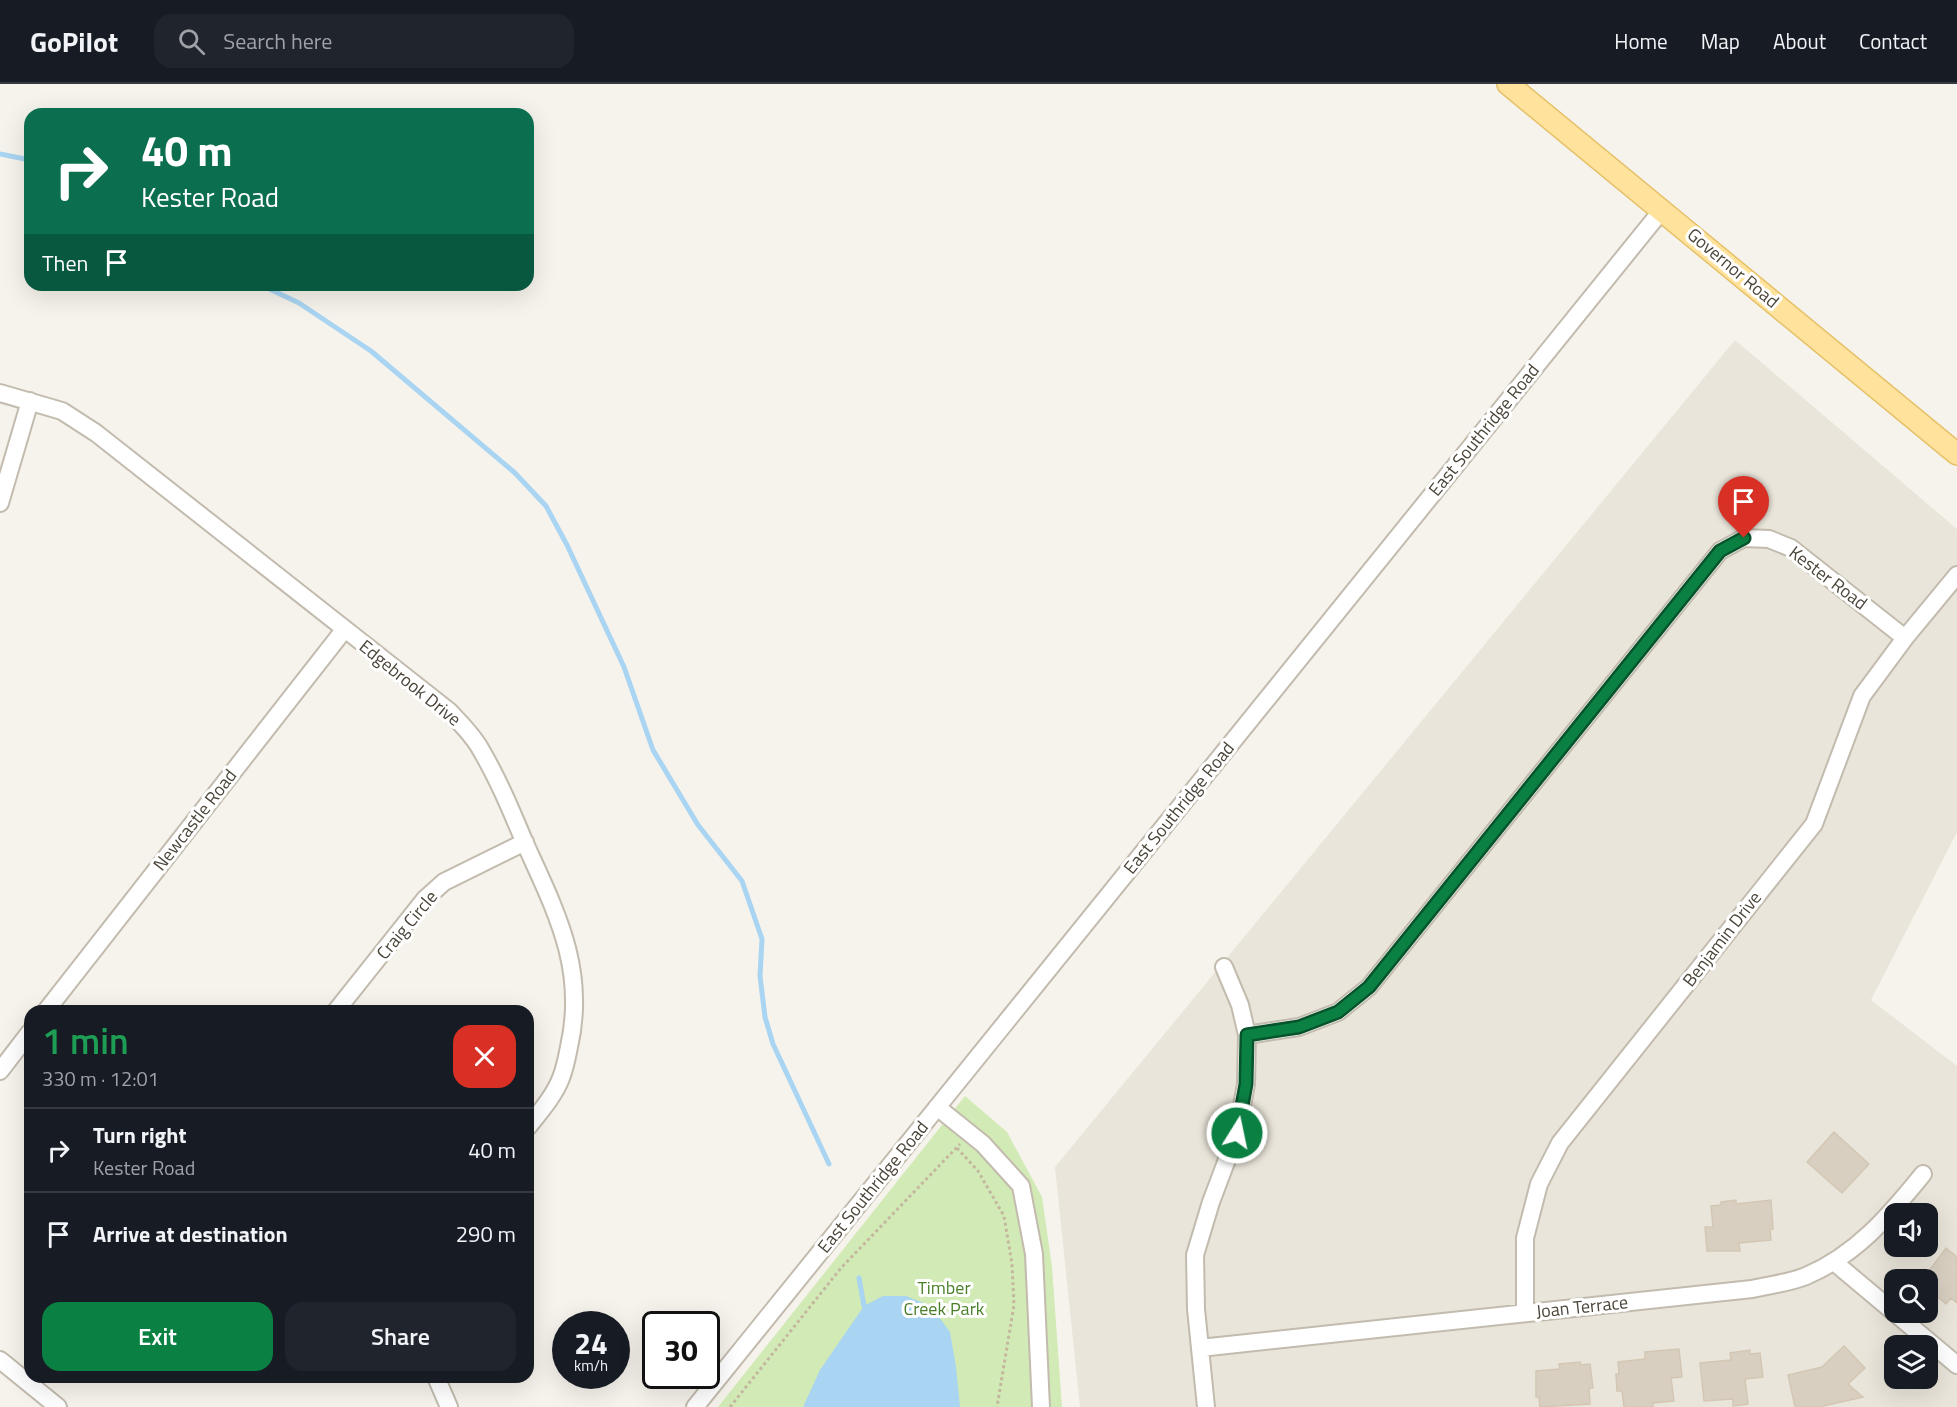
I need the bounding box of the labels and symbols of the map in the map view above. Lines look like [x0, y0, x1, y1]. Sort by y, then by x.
street label: Governor Road [1682, 221, 1785, 314]
street label: East Southridge Road [1422, 358, 1546, 502]
pin [1718, 476, 1769, 538]
street label: Kester Road [1783, 539, 1873, 616]
street label: Edgebrook Drive [354, 633, 467, 732]
street label: East Southridge Road [1117, 736, 1241, 880]
street label: Newcastle Road [146, 763, 243, 876]
street label: Craig Circle [370, 884, 444, 965]
street label: Benjamin Drive [1676, 885, 1768, 992]
position arrow [1205, 1101, 1269, 1165]
street label: East Southridge Road [811, 1115, 935, 1259]
park label: Timber Creek Park [904, 1274, 985, 1322]
street label: Joan Terrace [1535, 1288, 1629, 1325]
speed limit sign: 30 [642, 1311, 720, 1389]

